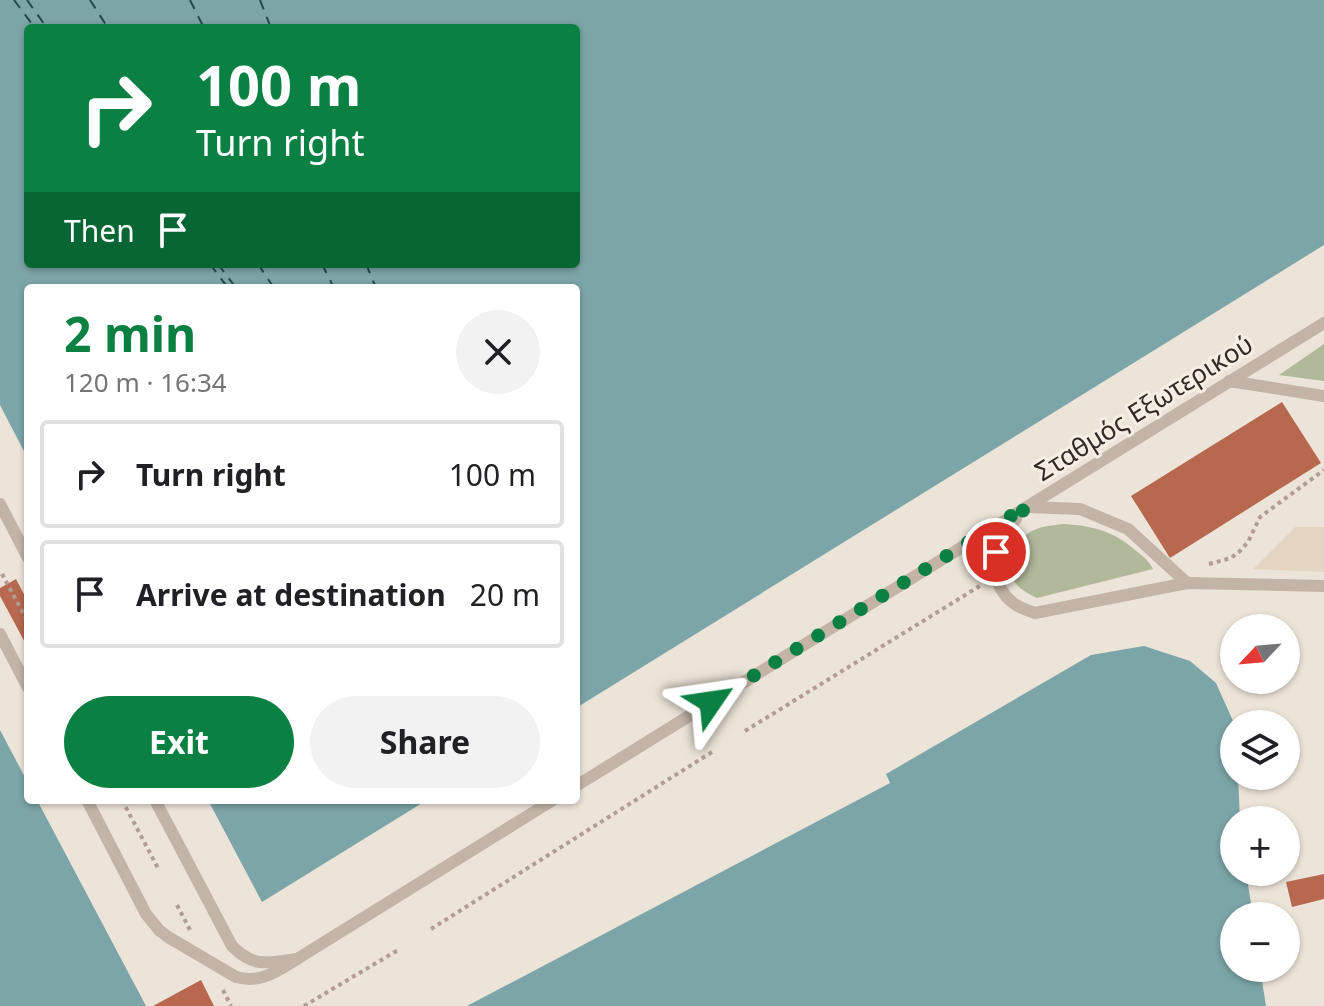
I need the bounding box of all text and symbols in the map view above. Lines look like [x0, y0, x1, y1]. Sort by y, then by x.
text: 100 m [196, 46, 361, 122]
icon: right [64, 56, 168, 160]
text: Turn right [196, 118, 364, 167]
icon: arrive [151, 208, 195, 252]
text: Then [64, 210, 135, 251]
text: 2 min [64, 301, 196, 366]
button: close [456, 310, 540, 394]
street label: Σταθμός Εξωτερικού [1028, 325, 1259, 489]
text: 120 m · 16:34 [64, 364, 227, 400]
icon: right [68, 452, 112, 496]
text: Turn right [136, 454, 286, 495]
text: 100 m [449, 454, 536, 495]
pin [962, 518, 1030, 586]
icon: arrive [974, 530, 1018, 574]
icon: arrive [68, 572, 112, 616]
text: Arrive at destination [136, 574, 446, 615]
text: 20 m [470, 574, 540, 615]
north arrow [1220, 614, 1300, 694]
map controls [1220, 614, 1300, 982]
position arrow [669, 660, 753, 744]
button: Exit [64, 696, 294, 788]
button: Share [310, 696, 540, 788]
button: layers [1220, 710, 1300, 790]
button: + [1220, 806, 1300, 886]
button: − [1220, 902, 1300, 982]

